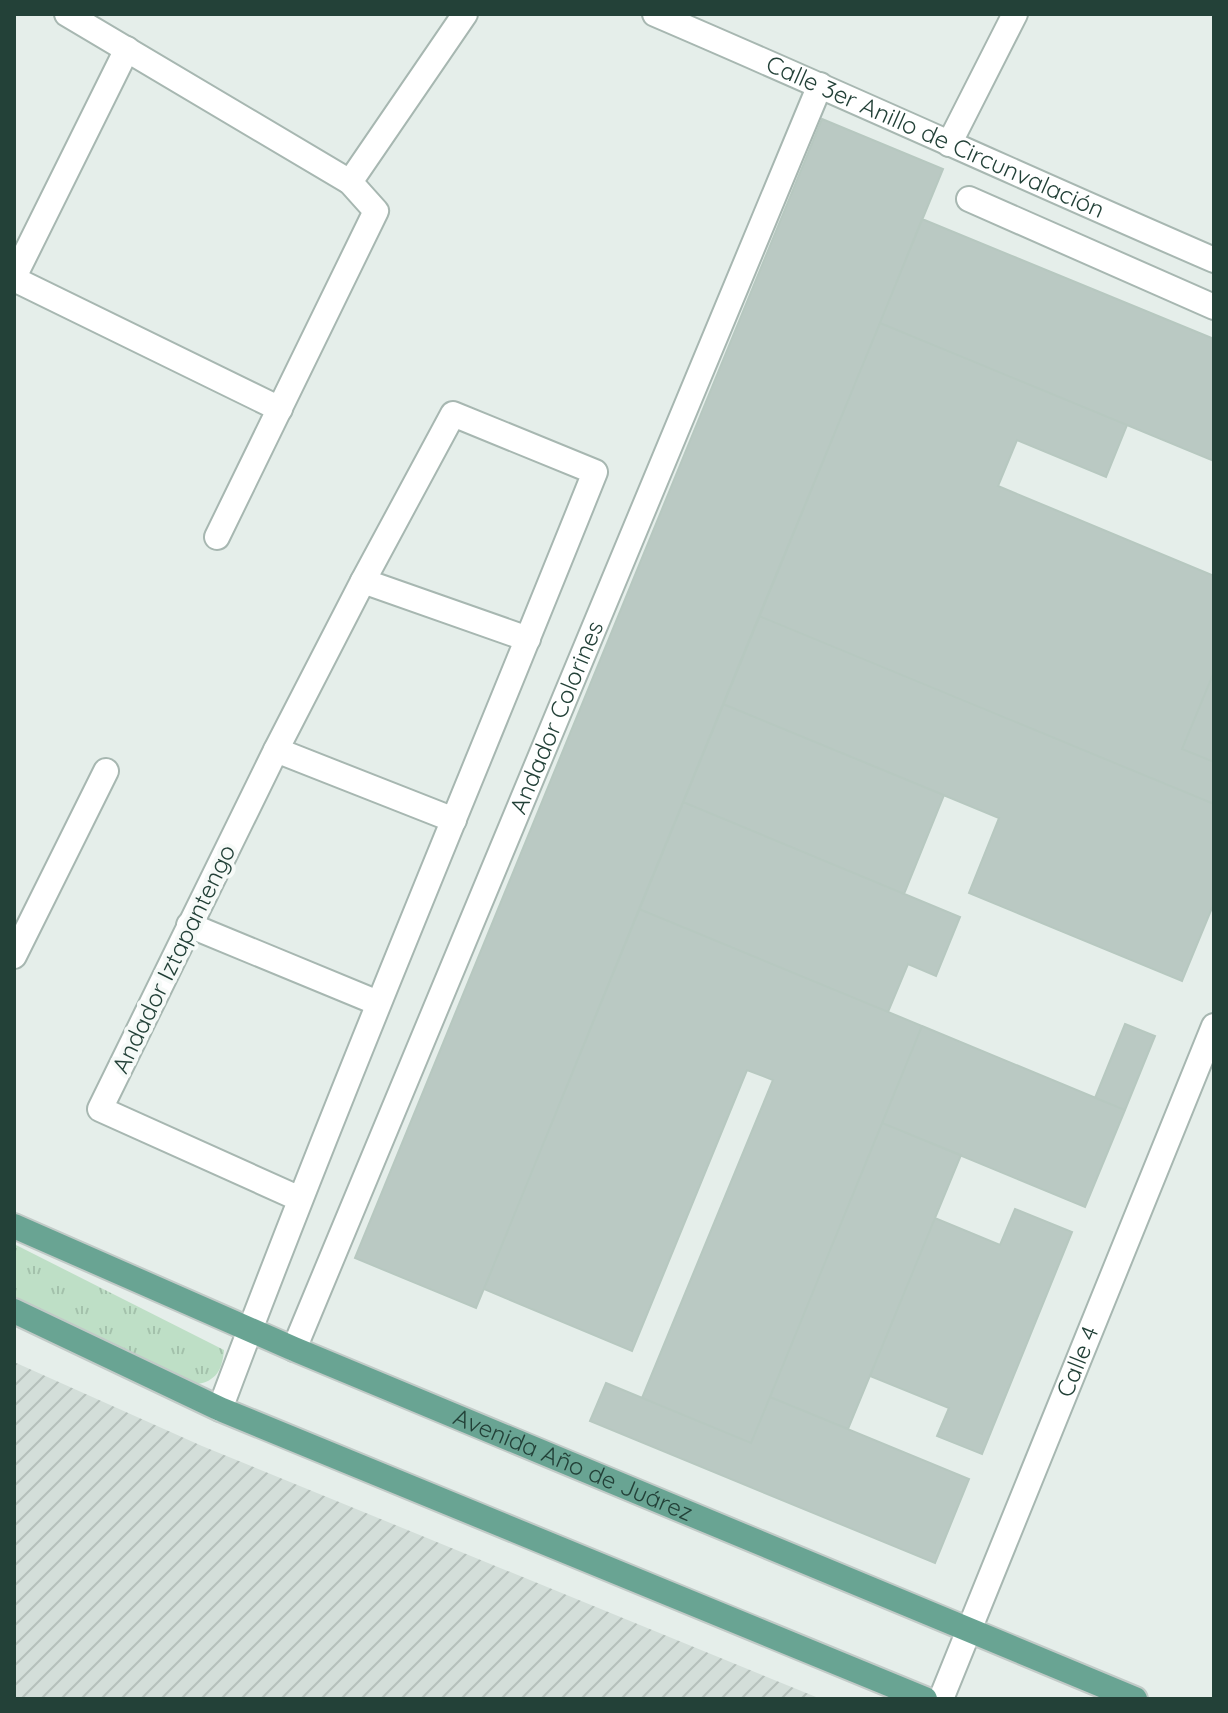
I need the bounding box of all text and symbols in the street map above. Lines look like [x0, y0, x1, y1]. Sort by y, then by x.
street label: Calle 3er Anillo de Circunvalación [762, 48, 1109, 224]
street label: Andador Colorines [502, 616, 609, 818]
street label: Andador Iztapantengo [105, 839, 242, 1078]
street label: Calle 4 [1049, 1321, 1105, 1401]
street label: Avenida Año de Juárez [449, 1401, 698, 1527]

